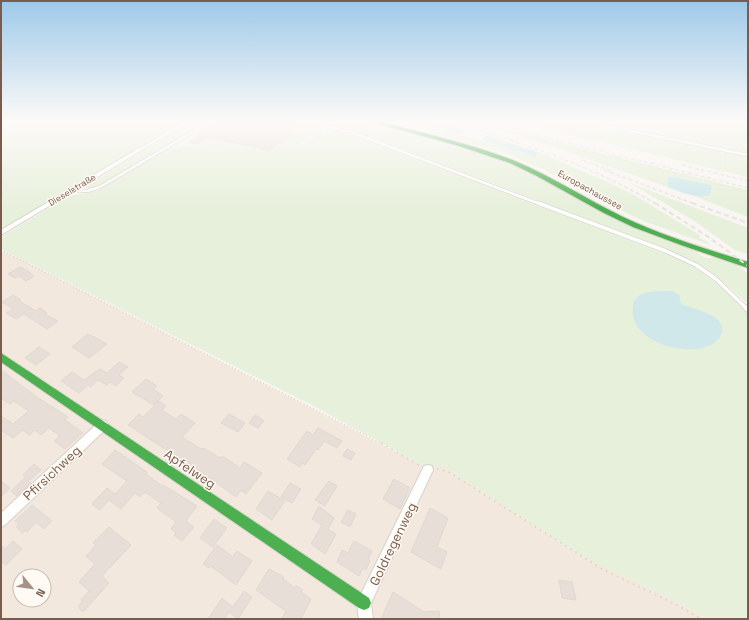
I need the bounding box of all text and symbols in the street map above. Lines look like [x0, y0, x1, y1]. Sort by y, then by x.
street label: Europachaussee [556, 167, 624, 213]
street label: Dieselstraße [46, 171, 98, 209]
street label: Pfirsichweg [19, 442, 85, 504]
street label: Apfelweg [161, 445, 219, 493]
street label: Goldregenweg [365, 499, 421, 589]
north arrow [12, 568, 52, 608]
text: N [33, 586, 49, 599]

